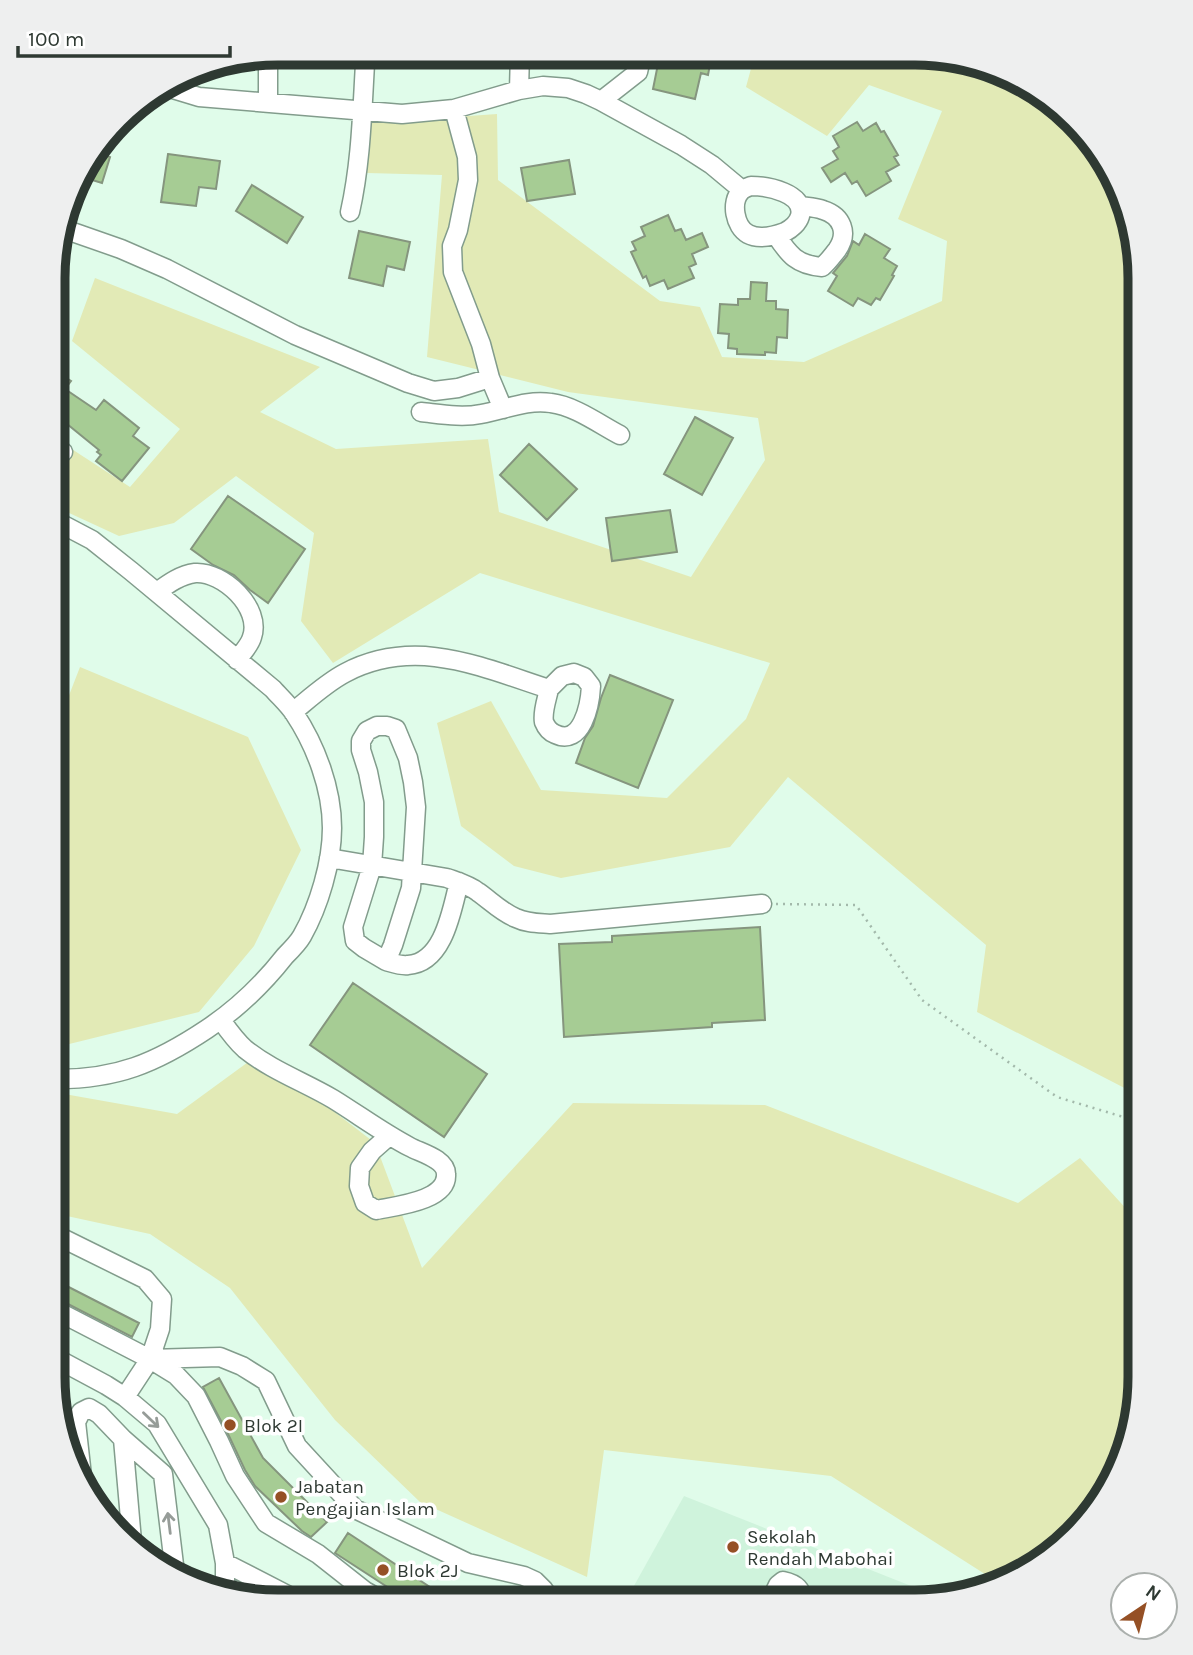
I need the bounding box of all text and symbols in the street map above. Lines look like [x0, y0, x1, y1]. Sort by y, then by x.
scale bar [18, 14, 229, 58]
text: 100 m [28, 27, 85, 51]
one-way arrow [142, 1412, 159, 1429]
place label: Blok 2I [244, 1415, 303, 1437]
marker: Blok 2I [222, 1417, 238, 1433]
place label: Jabatan Pengajian Islam [295, 1476, 435, 1520]
marker: Jabatan Pengajian Islam [273, 1489, 289, 1505]
one-way arrow [162, 1512, 175, 1535]
place label: Sekolah Rendah Mabohai [747, 1526, 893, 1570]
marker: Sekolah Rendah Mabohai [725, 1539, 741, 1555]
place label: Blok 2J [397, 1560, 458, 1582]
marker: Blok 2J [375, 1562, 391, 1578]
north arrow [1109, 1571, 1179, 1641]
text: N [1141, 1580, 1165, 1606]

